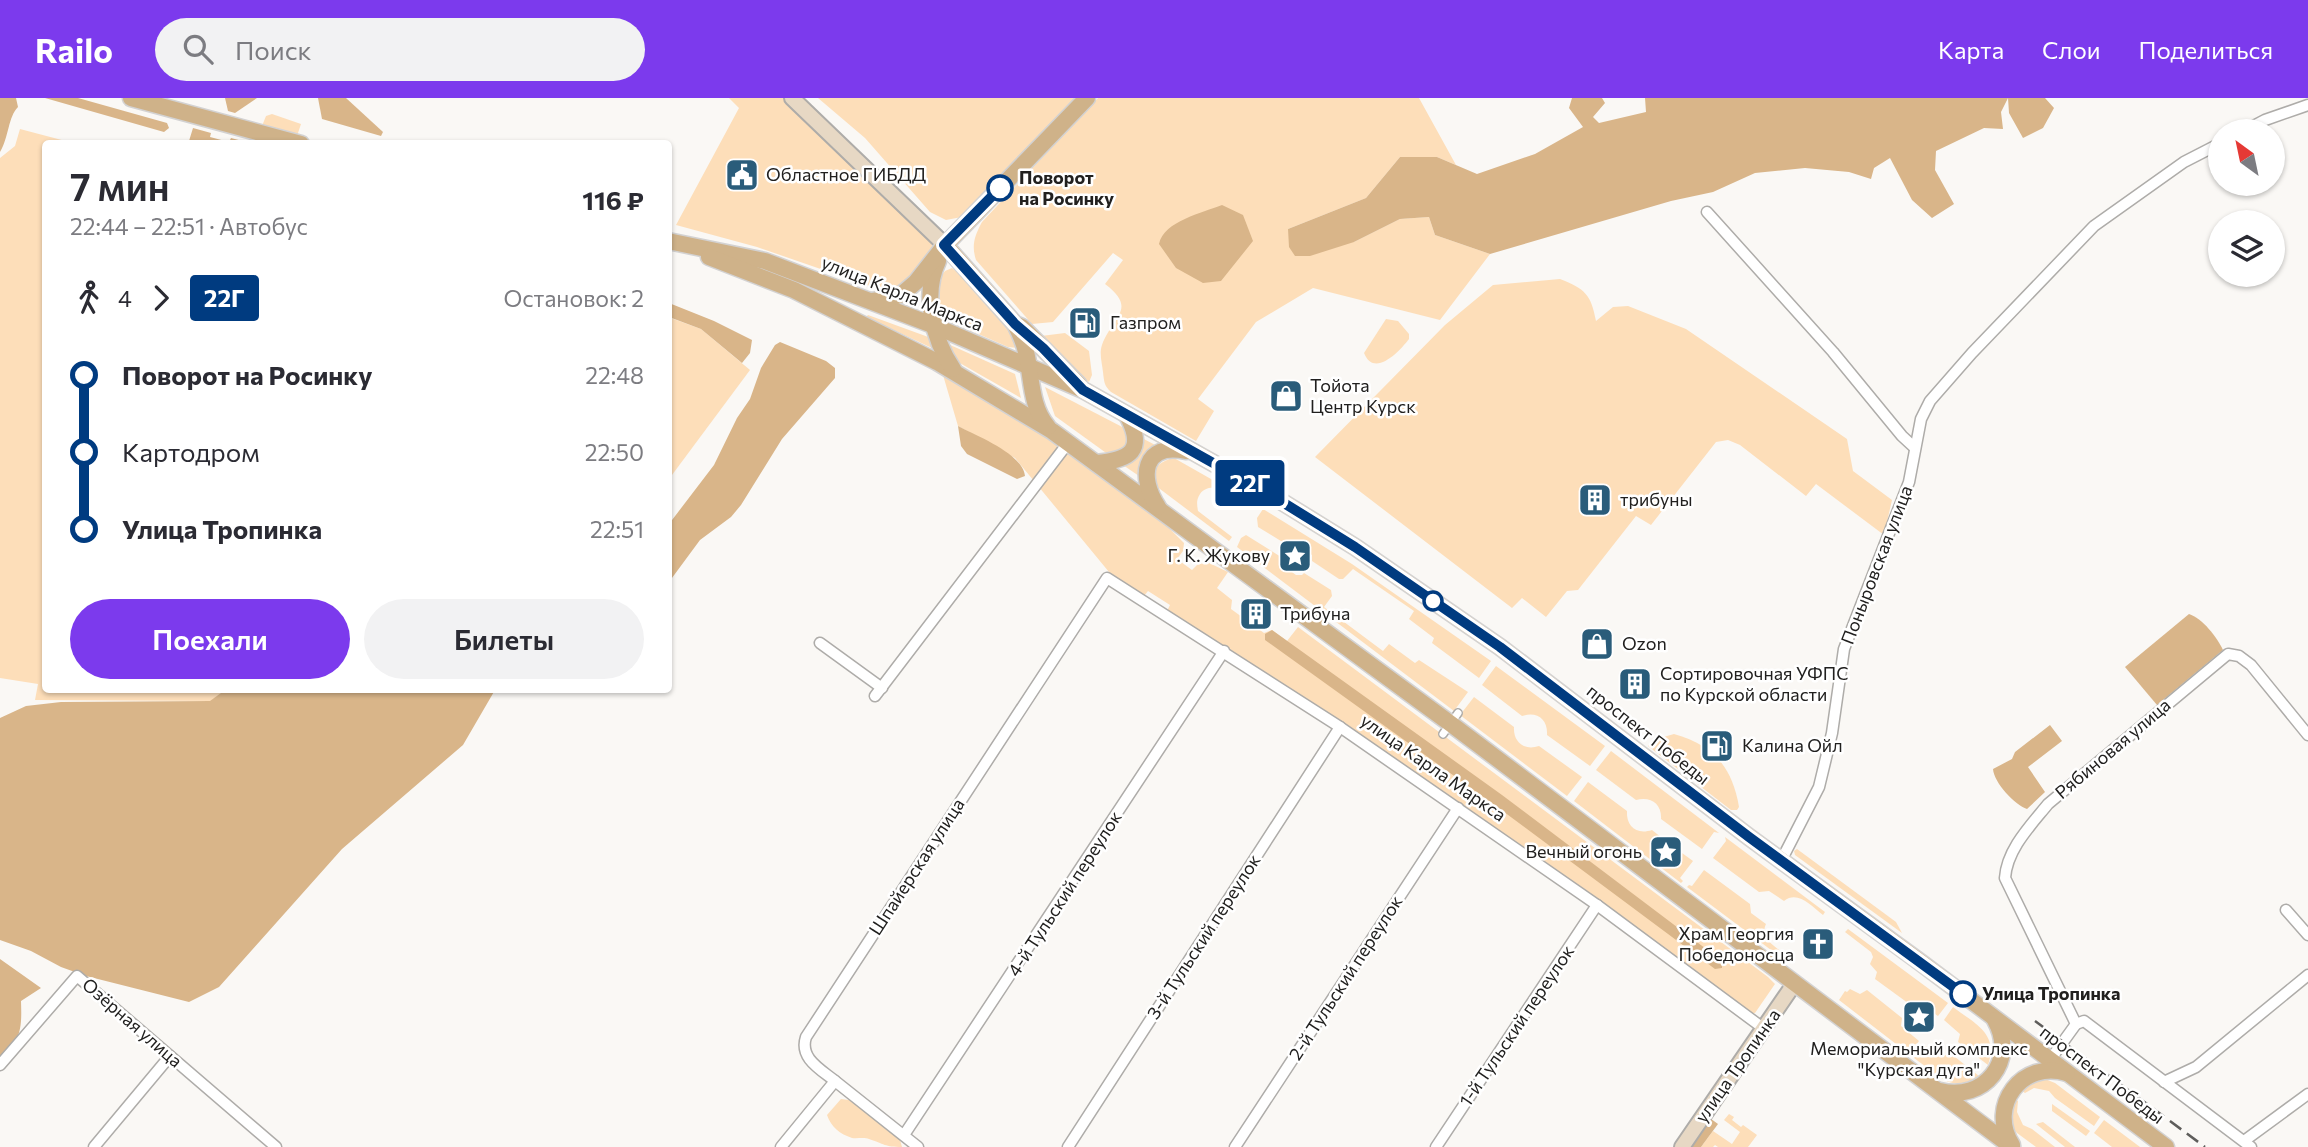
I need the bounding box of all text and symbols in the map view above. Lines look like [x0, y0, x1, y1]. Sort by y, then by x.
search box [155, 18, 645, 81]
text: Railo [35, 29, 113, 70]
icon: search [179, 30, 217, 68]
text: Поиск [235, 34, 312, 65]
text: Карта [1938, 35, 2004, 64]
text: Слои [2042, 35, 2100, 64]
text: Поделиться [2138, 35, 2273, 64]
north arrow [2208, 119, 2286, 196]
map controls [2208, 119, 2285, 287]
public building icon: Областное ГИБДД [723, 156, 761, 194]
text: 7 мин [70, 162, 170, 209]
place label: Областное ГИБДД [766, 163, 926, 185]
place label: Поворот на Росинку [1019, 166, 1114, 209]
marker: Поворот на Росинку [987, 175, 1013, 201]
text: 116 ₽ [582, 184, 644, 215]
button: layers [2208, 210, 2285, 287]
text: 22:44 – 22:51 · Автобус [70, 212, 308, 240]
street label: улица Карла Маркса [818, 251, 986, 336]
icon: walk [70, 279, 108, 317]
icon: forward [142, 279, 180, 317]
text: 22Г [204, 283, 245, 312]
text: 4 [118, 284, 132, 312]
text: Остановок: 2 [503, 284, 644, 312]
fuel station icon: Газпром [1066, 304, 1104, 342]
place label: Газпром [1110, 311, 1181, 333]
text: Поворот на Росинку [122, 359, 372, 390]
text: 22:48 [585, 361, 644, 389]
place label: Тойота Центр Курск [1310, 374, 1416, 417]
shop icon: Тойота Центр Курск [1267, 377, 1305, 415]
text: Картодром [122, 436, 260, 467]
text: 22:50 [585, 438, 644, 466]
line badge: 22Г [1210, 460, 1290, 506]
text: 22Г [1229, 468, 1271, 497]
building icon: трибуны [1576, 481, 1614, 519]
street label: Поныровская улица [1836, 482, 1916, 647]
place label: трибуны [1620, 488, 1693, 510]
text: Улица Тропинка [122, 513, 322, 544]
text: 22:51 [590, 515, 644, 543]
place icon: Г. К. Жукову [1276, 537, 1314, 575]
place label: Г. К. Жукову [1168, 544, 1270, 566]
unlabelled marker [1423, 591, 1443, 611]
building icon: Трибуна [1237, 595, 1275, 633]
button: Поехали [70, 599, 350, 679]
button: Билеты [364, 599, 644, 679]
place label: Трибуна [1280, 602, 1350, 624]
shop icon: Ozon [1578, 625, 1616, 663]
place label: Ozon [1622, 632, 1667, 654]
place label: Сортировочная УФПС по Курской области [1660, 662, 1848, 705]
building icon: Сортировочная УФПС по Курской области [1616, 665, 1654, 703]
street label: проспект Победы [1583, 679, 1714, 789]
street label: Рябиновая улица [2050, 694, 2175, 803]
street label: улица Карла Маркса [1357, 709, 1510, 826]
fuel station icon: Калина Ойл [1698, 727, 1736, 765]
place label: Калина Ойл [1742, 734, 1843, 756]
street label: Шпайерская улица [864, 794, 969, 939]
street label: 4-й Тульский переулок [1002, 806, 1126, 980]
place icon: Вечный огонь [1647, 833, 1685, 871]
place label: Вечный огонь [1525, 840, 1642, 862]
street label: 3-й Тульский переулок [1142, 850, 1265, 1023]
street label: 2-й Тульский переулок [1284, 891, 1407, 1064]
place label: Храм Георгия Победоносца [1678, 922, 1794, 965]
church icon: Храм Георгия Победоносца [1799, 925, 1837, 963]
street label: 1-й Тульский переулок [1454, 940, 1578, 1110]
street label: Озёрная улица [78, 973, 187, 1072]
marker: Улица Тропинка [1950, 981, 1976, 1007]
place label: Улица Тропинка [1982, 982, 2120, 1004]
place icon: Мемориальный комплекс "Курская дуга" [1900, 998, 1938, 1036]
street label: улица Тропинка [1690, 1004, 1785, 1127]
street label: проспект Победы [2036, 1020, 2169, 1128]
place label: Мемориальный комплекс "Курская дуга" [1810, 1037, 2028, 1080]

